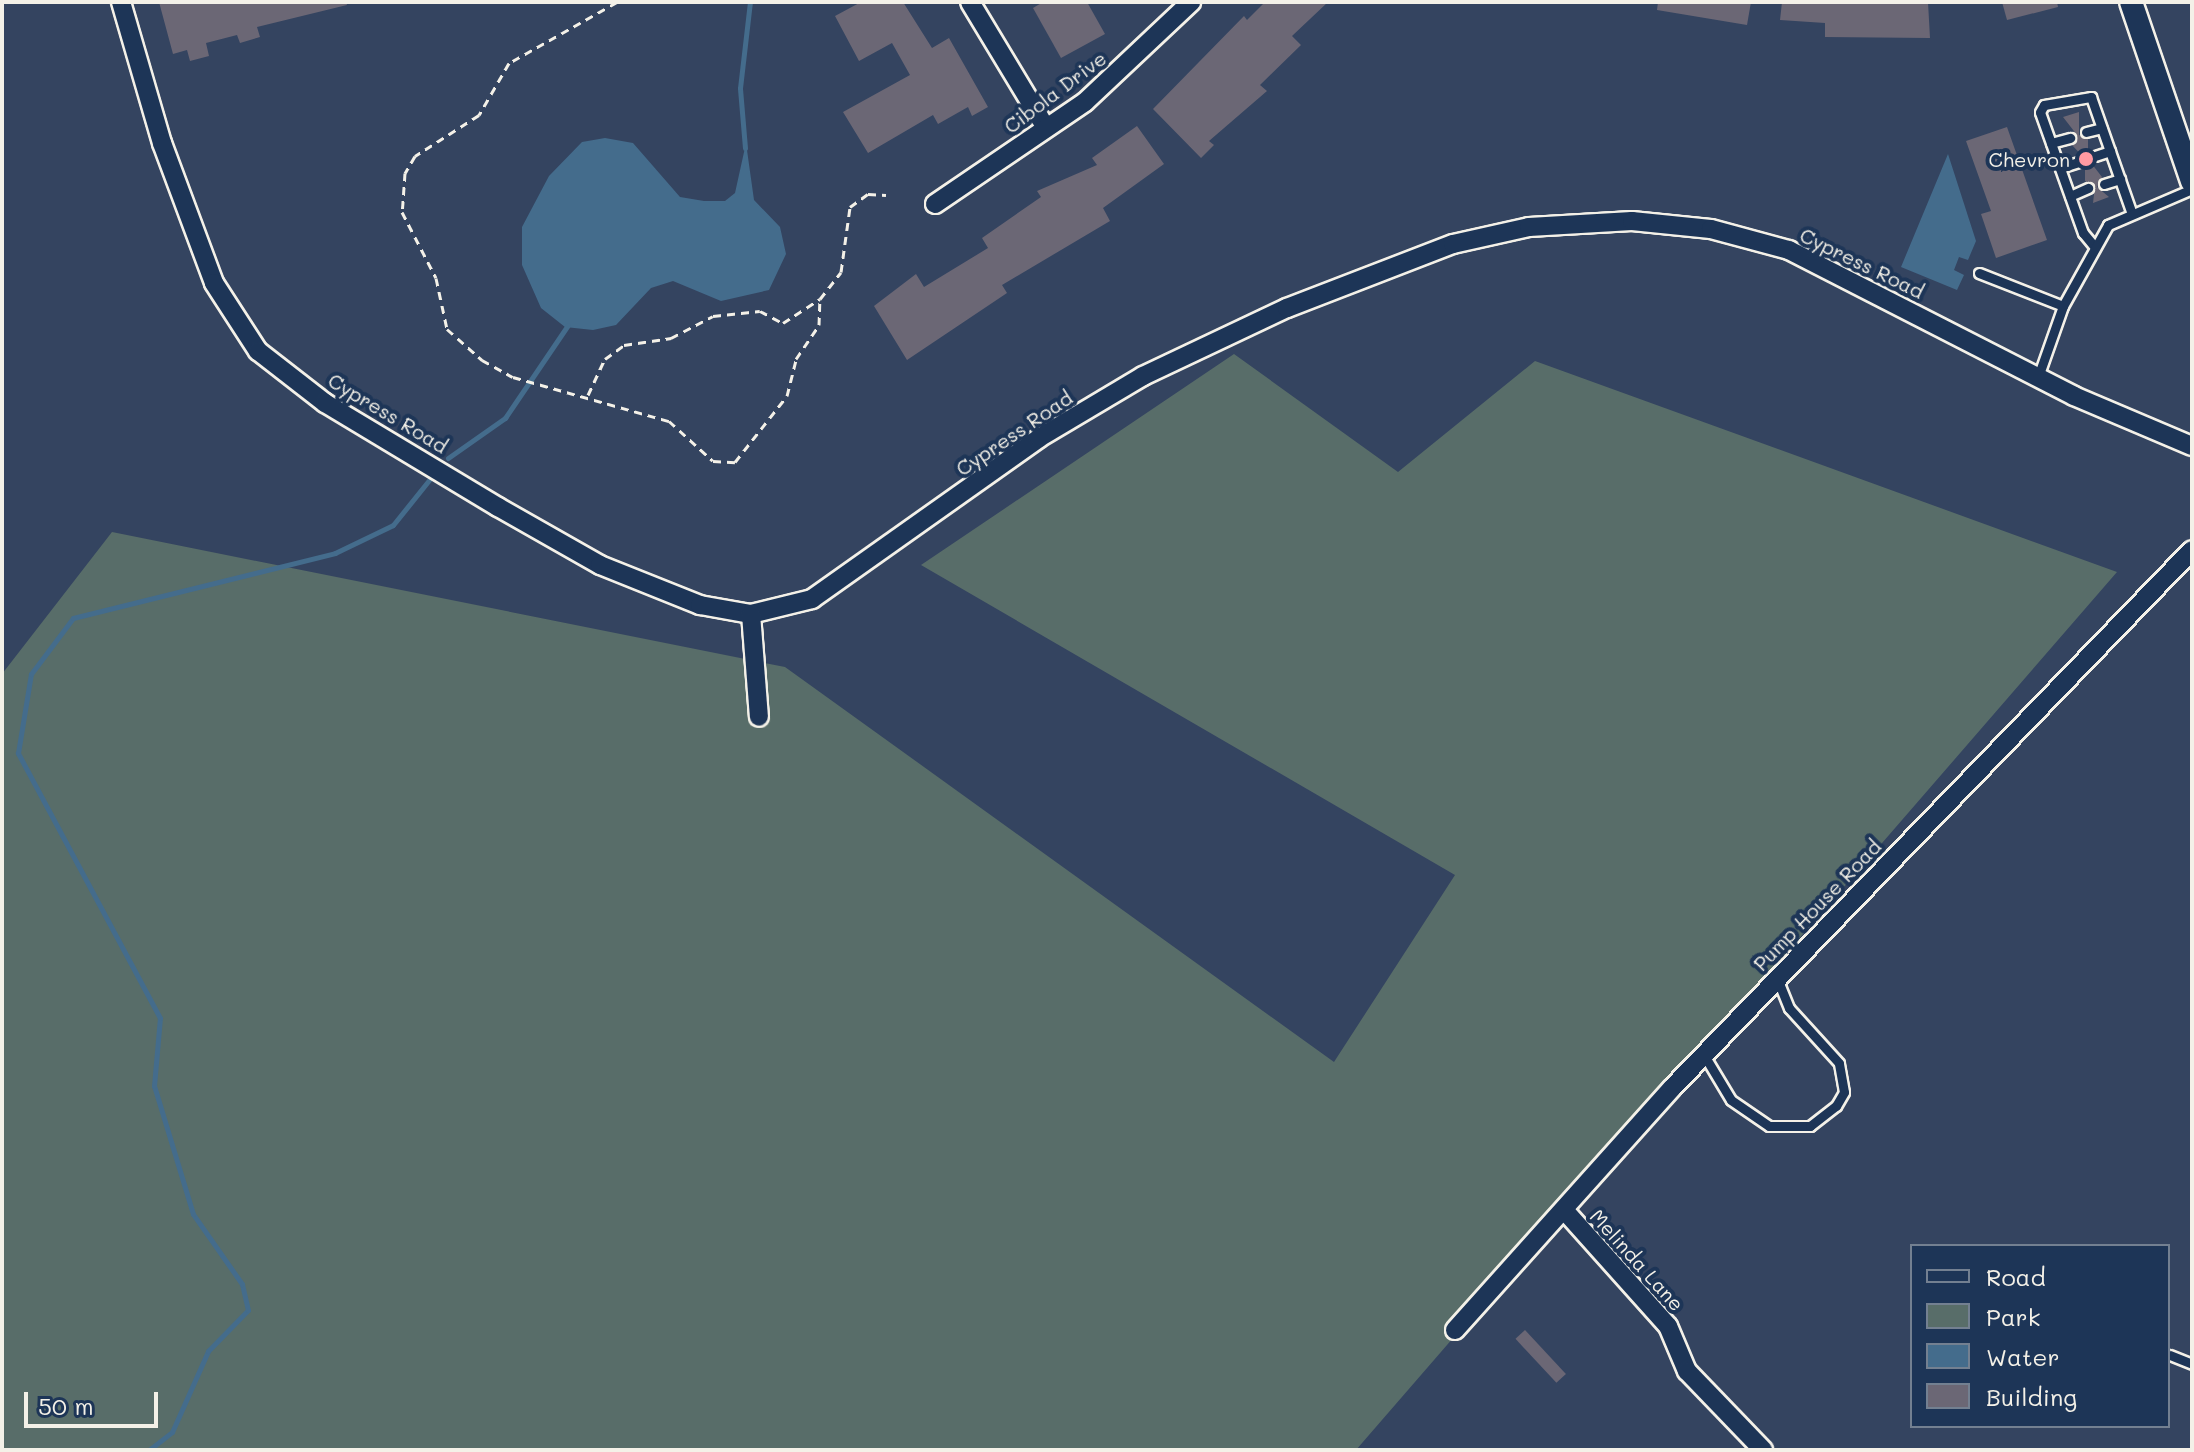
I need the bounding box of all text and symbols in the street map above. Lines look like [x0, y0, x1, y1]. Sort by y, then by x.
street label: Cibola Drive [999, 46, 1111, 138]
place label: Chevron [1989, 147, 2070, 171]
marker: Chevron [2077, 150, 2095, 168]
street label: Cypress Road [1796, 223, 1928, 303]
street label: Cypress Road [324, 368, 452, 458]
street label: Cypress Road [951, 385, 1077, 481]
street label: Pump House Road [1748, 834, 1886, 976]
street label: Melinda Lane [1585, 1204, 1689, 1316]
legend [1910, 1244, 2170, 1428]
text: Road [1986, 1261, 2046, 1292]
text: Park [1986, 1301, 2040, 1332]
text: Water [1986, 1341, 2060, 1372]
scale bar [28, 1376, 162, 1426]
text: Building [1986, 1381, 2077, 1412]
text: 50 m [38, 1390, 94, 1421]

